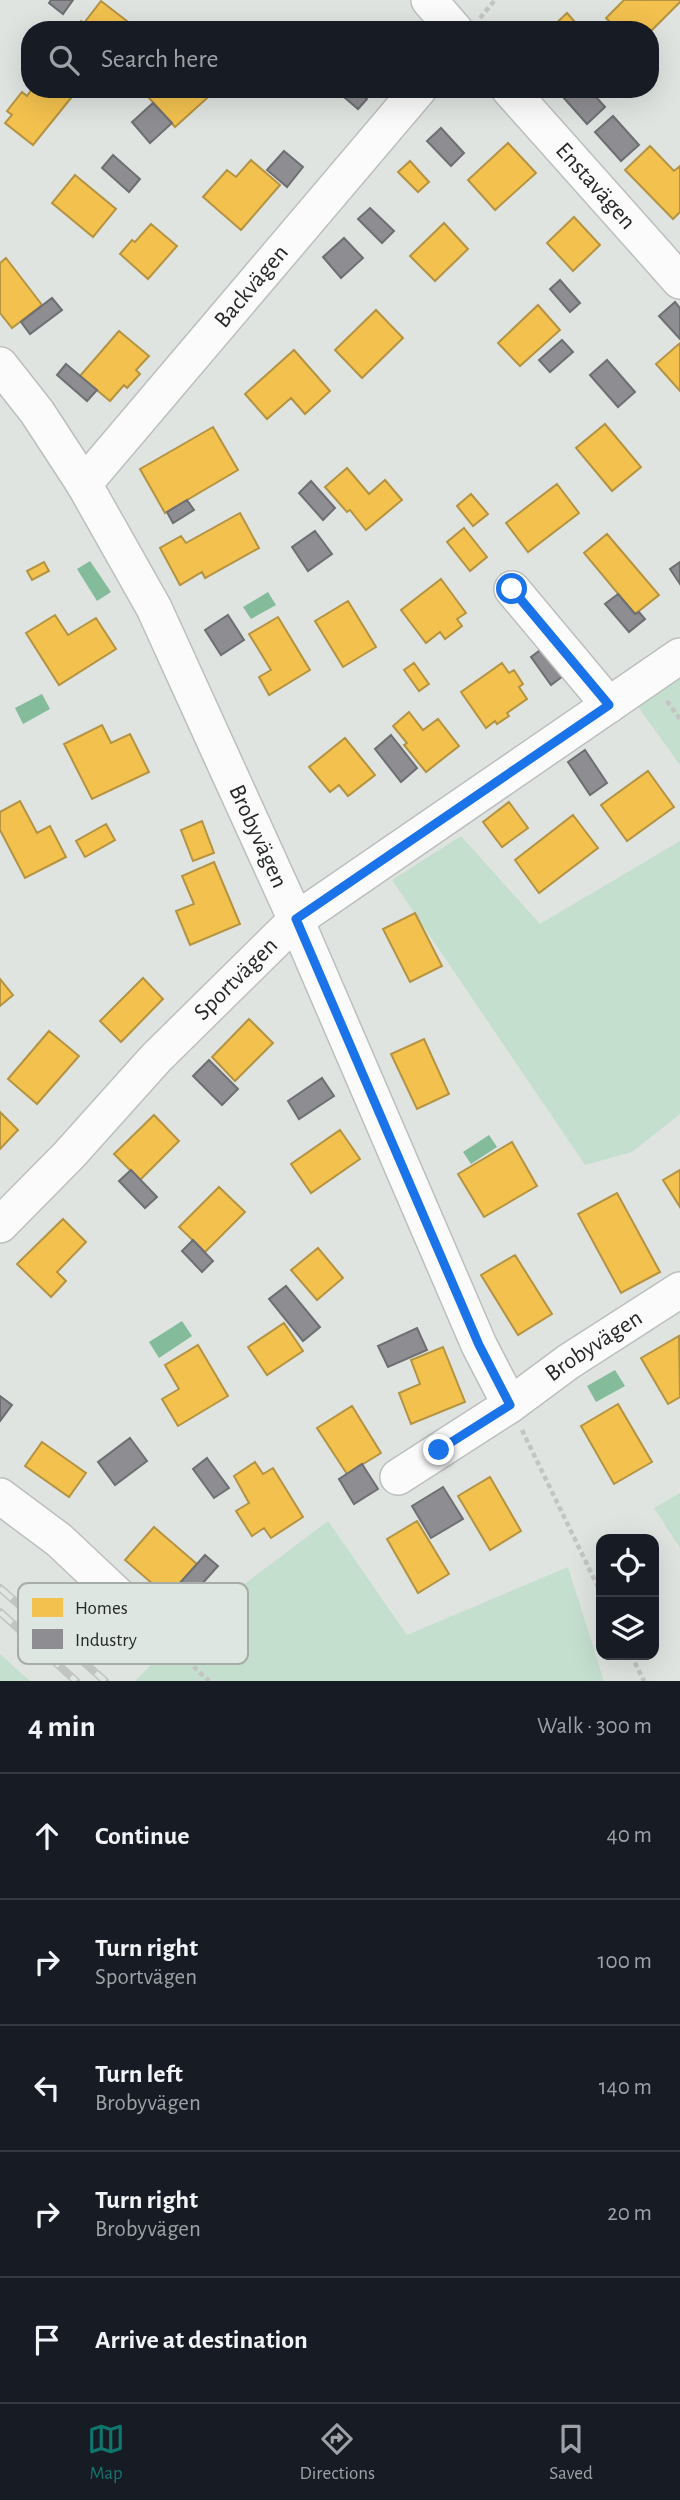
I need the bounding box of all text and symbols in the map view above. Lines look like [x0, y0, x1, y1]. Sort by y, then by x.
search box [21, 21, 659, 98]
icon: search [45, 41, 83, 79]
text: Search here [101, 46, 219, 72]
street label: Enstavägen [551, 138, 640, 234]
street label: Backvägen [210, 240, 293, 332]
route start [496, 573, 527, 604]
street label: Brobyvägen [224, 781, 292, 892]
street label: Sportvägen [190, 933, 282, 1025]
street label: Brobyvägen [541, 1306, 647, 1386]
route end [423, 1434, 454, 1465]
map controls [596, 1534, 659, 1660]
button: locate [596, 1534, 659, 1597]
legend [18, 1583, 248, 1664]
button: layers [596, 1597, 659, 1660]
text: Homes [75, 1599, 128, 1618]
text: Industry [75, 1631, 137, 1650]
text: 4 min [28, 1712, 96, 1742]
text: Walk · 300 m [537, 1715, 652, 1738]
icon: ahead [28, 1817, 66, 1855]
text: Continue [95, 1823, 190, 1849]
text: 40 m [607, 1824, 652, 1847]
text: Turn right [95, 1935, 198, 1961]
icon: right [28, 1943, 66, 1981]
text: 100 m [598, 1950, 652, 1973]
text: Sportvägen [95, 1966, 197, 1989]
text: Turn left [95, 2061, 183, 2087]
icon: left [28, 2069, 66, 2107]
text: 140 m [599, 2076, 652, 2099]
text: Brobyvägen [95, 2092, 201, 2115]
text: Turn right [95, 2187, 198, 2213]
icon: right [28, 2195, 66, 2233]
text: 20 m [607, 2202, 652, 2225]
text: Brobyvägen [95, 2218, 201, 2241]
icon: arrive [28, 2321, 66, 2359]
text: Arrive at destination [95, 2327, 308, 2353]
tab: Map [87, 2420, 125, 2485]
tab: Directions [299, 2420, 375, 2485]
tab: Saved [549, 2420, 593, 2485]

